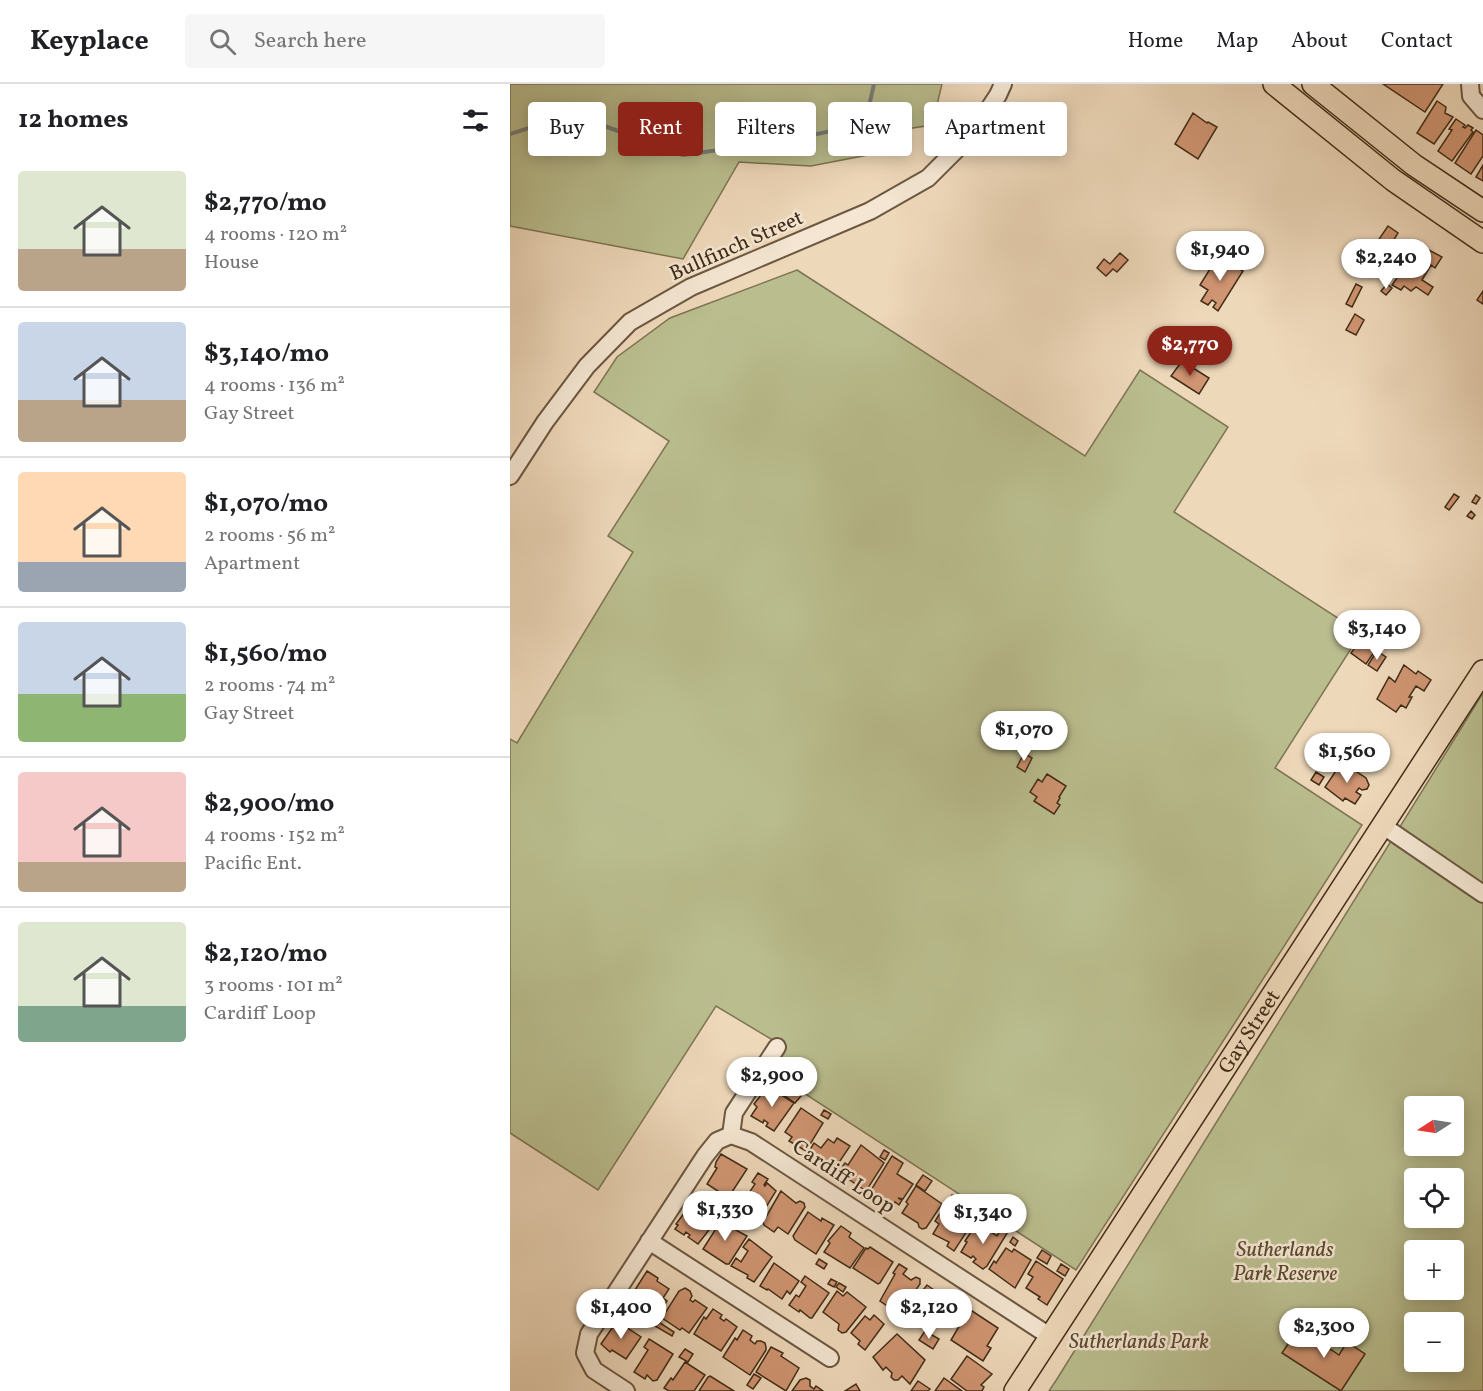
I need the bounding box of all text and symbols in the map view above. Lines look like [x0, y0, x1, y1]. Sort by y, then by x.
search box [185, 14, 605, 68]
text: Keyplace [30, 22, 149, 61]
icon: search [206, 25, 239, 58]
text: Search here [254, 26, 366, 57]
text: Home [1128, 27, 1183, 56]
text: Map [1216, 27, 1258, 56]
text: About [1291, 27, 1348, 56]
text: Contact [1381, 27, 1453, 56]
text: 12 homes [18, 102, 129, 138]
chip: Buy [528, 102, 606, 156]
chip: Rent [618, 102, 703, 156]
chip: Filters [715, 102, 816, 156]
chip: New [828, 102, 912, 156]
chip: Apartment [924, 102, 1067, 156]
icon: filters [459, 104, 492, 137]
text: $2,770/mo [204, 185, 327, 221]
icon: home [66, 195, 138, 267]
street label: Bullfinch Street [665, 204, 808, 289]
text: 4 rooms · 120 m² [204, 221, 347, 249]
pin: $1,940 [1171, 231, 1269, 282]
text: $1,940 [1190, 236, 1250, 264]
pin: $2,240 [1337, 239, 1435, 290]
text: $2,240 [1355, 244, 1417, 272]
text: House [204, 249, 259, 277]
pin: $2,770 [1141, 326, 1239, 377]
text: $2,770 [1161, 331, 1219, 359]
text: $3,140/mo [204, 336, 329, 372]
icon: home [66, 346, 138, 418]
text: 4 rooms · 136 m² [204, 372, 345, 400]
text: Gay Street [204, 400, 295, 428]
text: $1,070/mo [204, 486, 328, 522]
icon: home [66, 496, 138, 568]
text: 2 rooms · 56 m² [204, 522, 335, 550]
text: Apartment [204, 550, 300, 578]
pin: $3,140 [1328, 610, 1426, 661]
text: $3,140 [1347, 615, 1407, 643]
text: $1,560/mo [204, 636, 327, 672]
icon: home [66, 646, 138, 718]
text: 2 rooms · 74 m² [204, 672, 335, 700]
text: Gay Street [204, 700, 295, 728]
pin: $1,070 [975, 711, 1073, 762]
text: $1,070 [995, 716, 1053, 744]
pin: $1,560 [1298, 733, 1396, 784]
text: $1,560 [1318, 738, 1376, 766]
text: $2,900/mo [204, 786, 334, 822]
icon: home [66, 796, 138, 868]
text: 4 rooms · 152 m² [204, 822, 345, 850]
text: Pacific Ent. [204, 850, 302, 878]
text: $2,120/mo [204, 936, 327, 972]
icon: home [66, 946, 138, 1018]
text: 3 rooms · 101 m² [204, 972, 343, 1000]
street label: Gay Street [1212, 984, 1288, 1080]
text: Cardiff Loop [204, 1000, 316, 1028]
pin: $2,900 [723, 1057, 821, 1108]
text: $2,900 [740, 1062, 804, 1090]
north arrow [1404, 1096, 1464, 1156]
map controls [1404, 1096, 1464, 1372]
street label: Cardiff Loop [786, 1133, 900, 1221]
button: locate [1404, 1168, 1464, 1228]
pin: $1,330 [676, 1191, 774, 1242]
pin: $1,340 [934, 1194, 1032, 1245]
text: $1,330 [697, 1196, 753, 1224]
text: $1,340 [954, 1199, 1012, 1227]
park label: Sutherlands Park Reserve [1233, 1236, 1337, 1289]
button: + [1404, 1240, 1464, 1300]
pin: $1,400 [572, 1289, 670, 1340]
pin: $2,120 [880, 1289, 978, 1340]
text: $1,400 [590, 1294, 652, 1322]
text: $2,120 [900, 1294, 958, 1322]
pin: $2,300 [1275, 1308, 1373, 1359]
button: − [1404, 1312, 1464, 1372]
text: $2,300 [1293, 1313, 1355, 1341]
park label: Sutherlands Park [1069, 1328, 1209, 1357]

